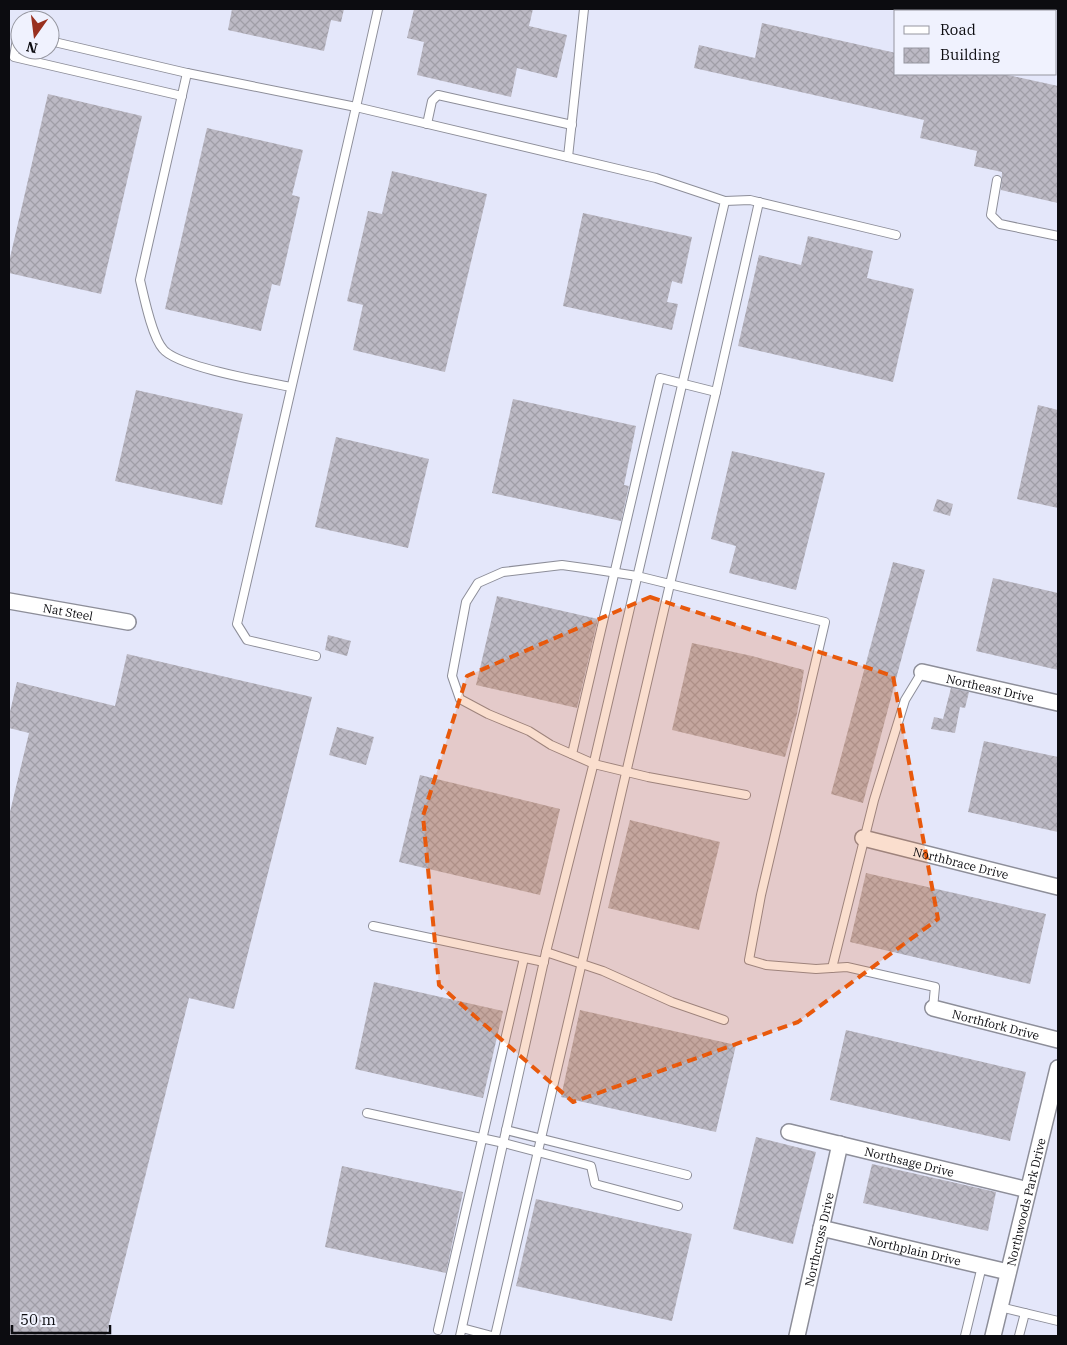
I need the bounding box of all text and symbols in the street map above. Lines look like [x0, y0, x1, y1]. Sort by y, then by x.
north arrow [10, 10, 60, 60]
legend [894, 10, 1057, 75]
text: Road [940, 20, 976, 39]
text: N [24, 38, 39, 58]
text: Building [940, 45, 1000, 64]
street label: Nat Steel [42, 600, 95, 623]
street label: Northeast Drive [945, 670, 1036, 705]
street label: Northbrace Drive [912, 843, 1010, 882]
street label: Northfork Drive [951, 1006, 1041, 1042]
street label: Northwoods Park Drive [1003, 1136, 1048, 1268]
street label: Northsage Drive [863, 1143, 956, 1179]
street label: Northcross Drive [801, 1191, 836, 1288]
street label: Northplain Drive [866, 1232, 963, 1268]
scale bar [12, 1302, 110, 1334]
text: 50 m [20, 1310, 56, 1329]

